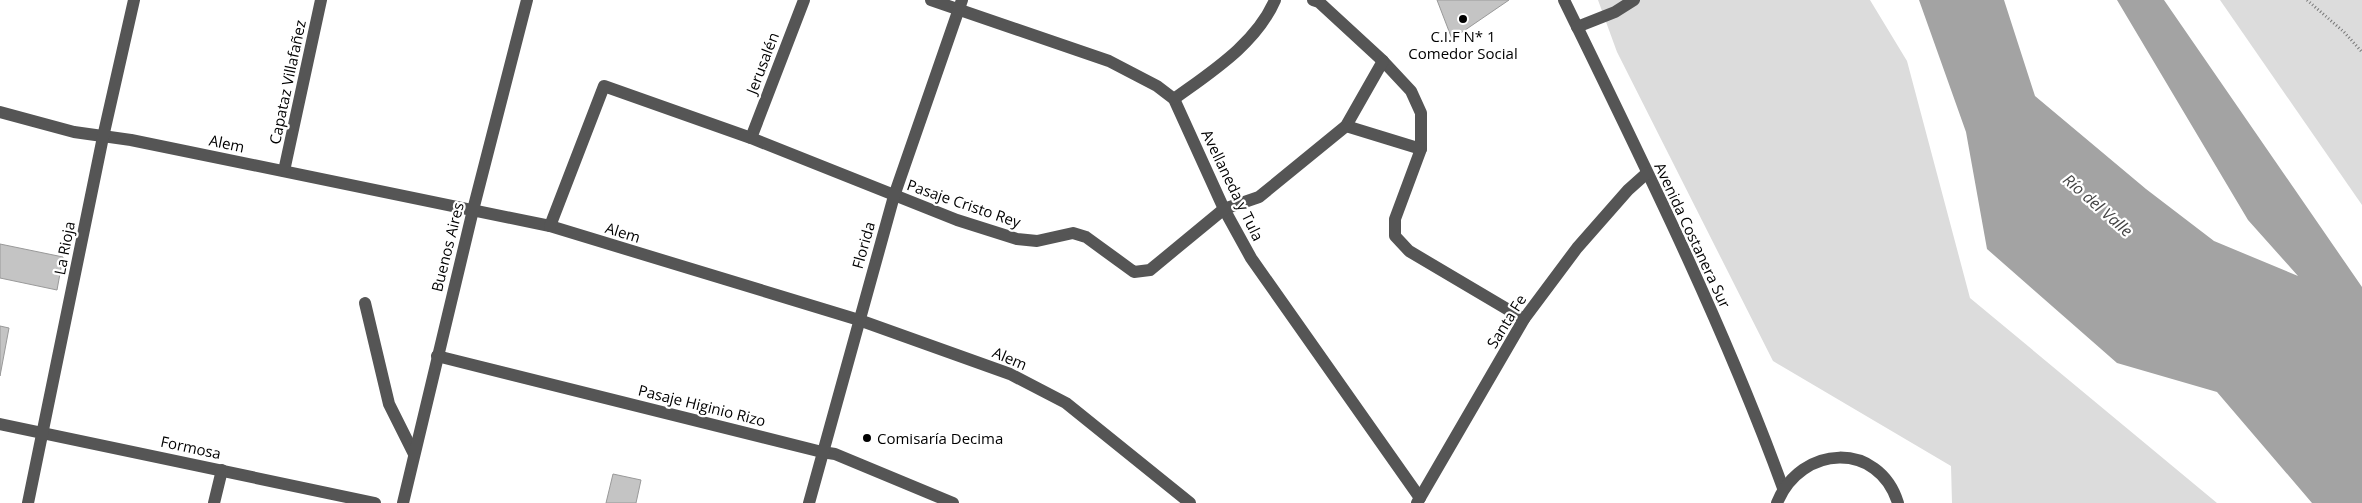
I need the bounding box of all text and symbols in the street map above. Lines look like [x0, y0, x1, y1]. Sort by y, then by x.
marker: C.I.F N* 1 Comedor Social [1457, 13, 1469, 25]
street label: Capataz Villafañez [264, 18, 310, 146]
place label: C.I.F N* 1 Comedor Social [1408, 26, 1518, 63]
street label: Jerusalén [740, 29, 783, 99]
street label: Avellaneda y Tula [1197, 126, 1269, 244]
street label: Alem [208, 130, 246, 156]
street label: Avenida Costanera Sur [1650, 159, 1736, 311]
water label: Río del Valle [2058, 169, 2138, 241]
street label: Pasaje Cristo Rey [905, 174, 1024, 232]
street label: Buenos Aires [426, 200, 468, 294]
street label: Alem [603, 217, 643, 247]
street label: La Rioja [49, 219, 79, 277]
street label: Florida [847, 219, 879, 271]
street label: Santa Fe [1482, 290, 1530, 352]
street label: Alem [990, 342, 1030, 374]
street label: Pasaje Higinio Rizo [636, 379, 768, 431]
place label: Comisaría Decima [877, 428, 1003, 448]
street label: Formosa [159, 431, 223, 463]
marker: Comisaría Decima [861, 432, 873, 444]

